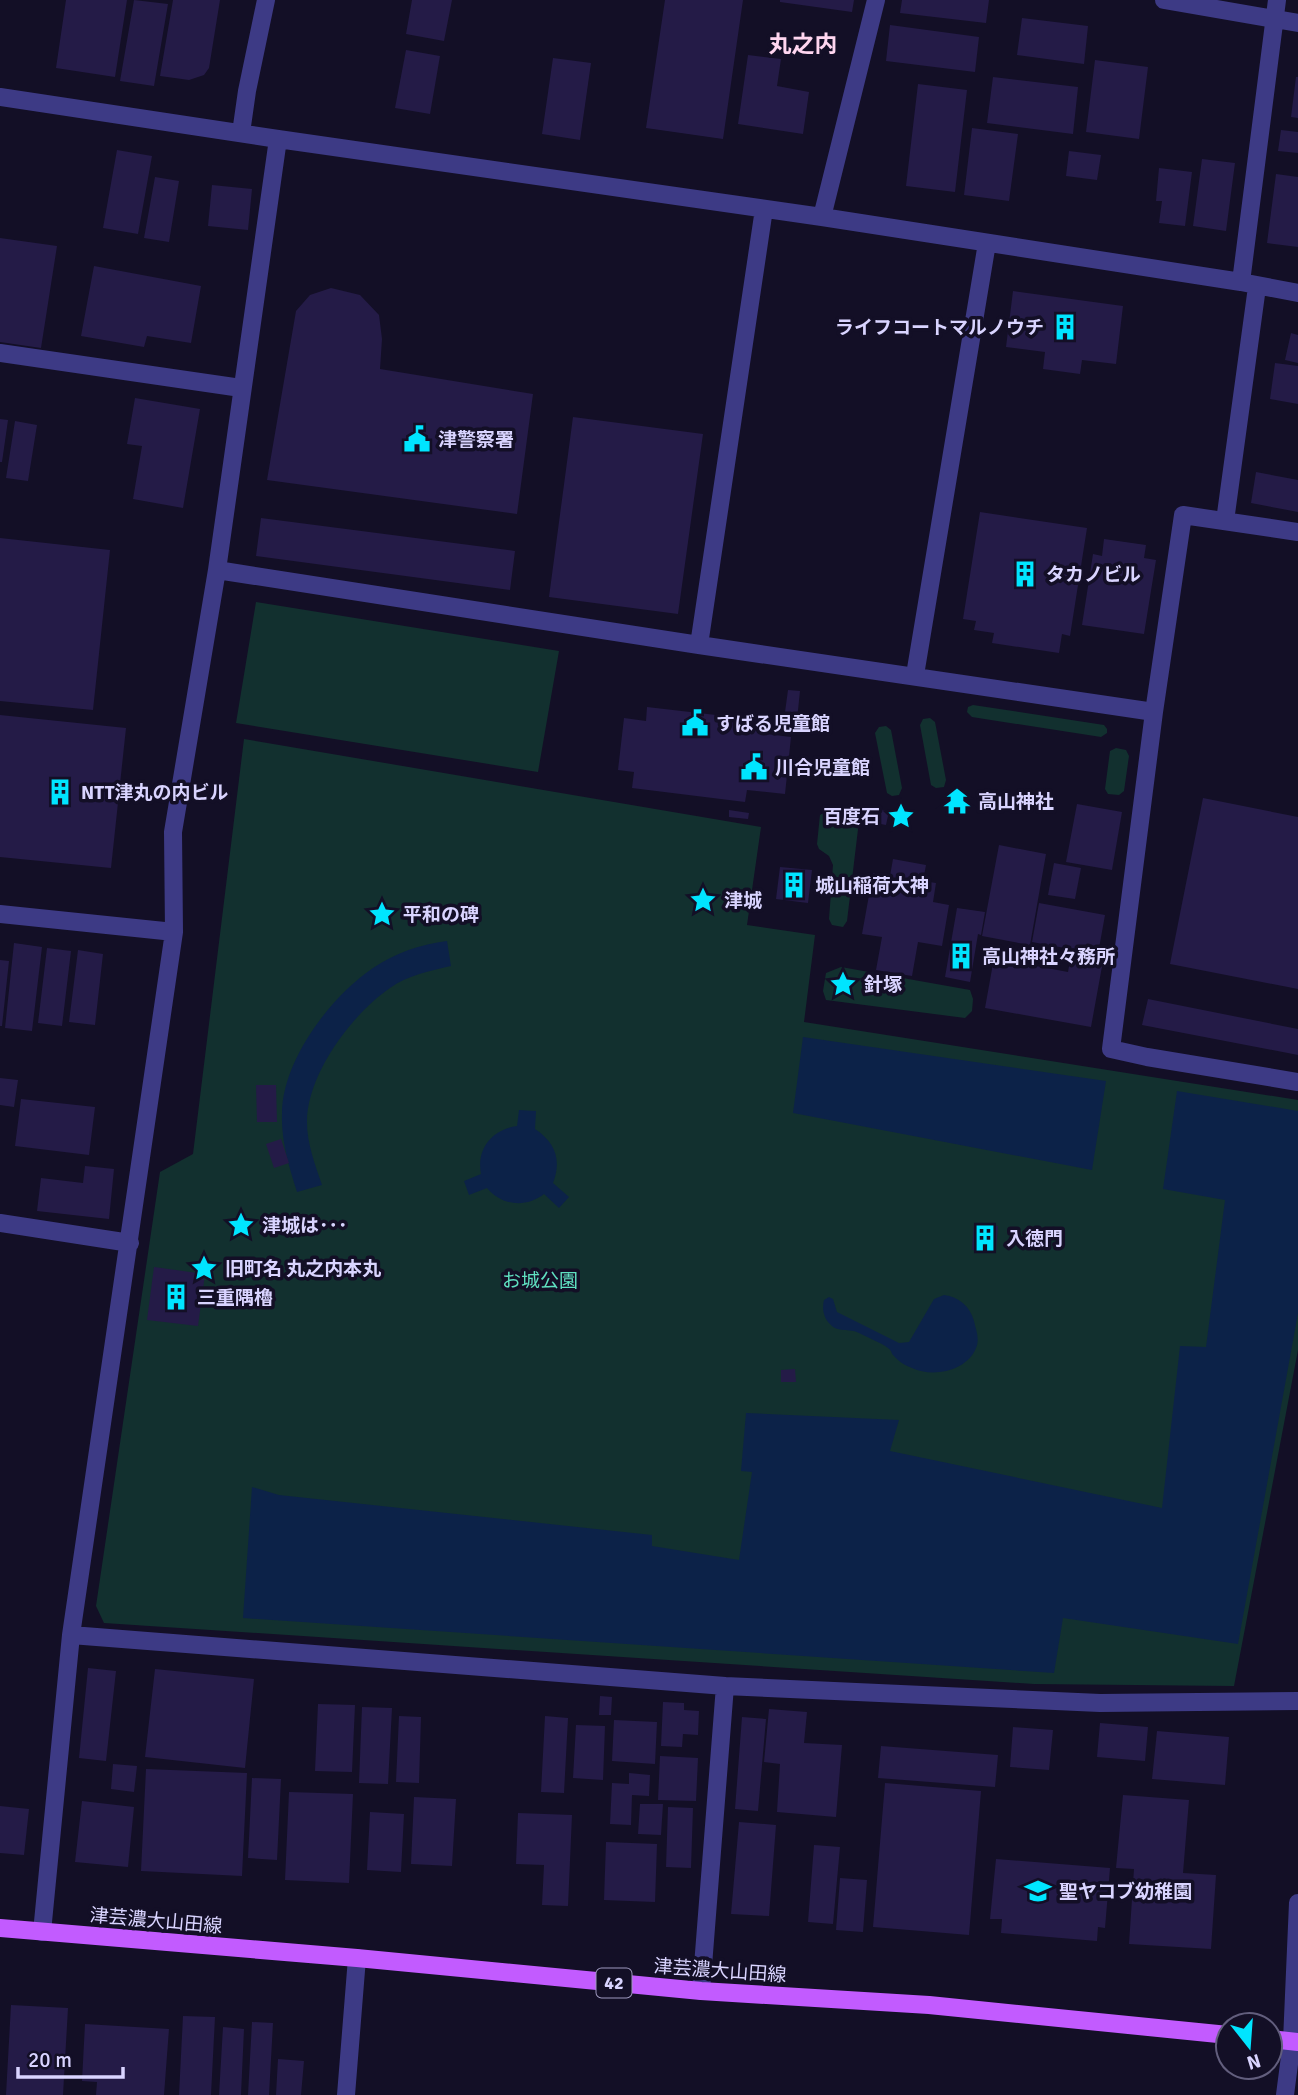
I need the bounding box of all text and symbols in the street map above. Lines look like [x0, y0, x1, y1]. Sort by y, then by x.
district label: 丸之内 [769, 30, 838, 59]
building icon: ライフコートマルノウチ [1050, 312, 1080, 342]
place label: ライフコートマルノウチ [835, 316, 1044, 340]
public building icon: 津警察署 [402, 424, 432, 454]
place label: 津警察署 [438, 428, 514, 452]
building icon: タカノビル [1010, 559, 1040, 589]
place label: タカノビル [1046, 563, 1141, 587]
public building icon: すばる児童館 [680, 708, 710, 738]
place label: すばる児童館 [716, 712, 830, 736]
public building icon: 川合児童館 [739, 752, 769, 782]
place label: 川合児童館 [775, 756, 870, 780]
building icon: NTT津丸の内ビル [45, 777, 75, 807]
place label: NTT津丸の内ビル [81, 781, 228, 805]
temple icon: 高山神社 [942, 786, 972, 816]
place label: 高山神社 [978, 790, 1054, 814]
place icon: 百度石 [886, 801, 916, 831]
place label: 百度石 [823, 805, 880, 829]
building icon: 城山稲荷大神 [779, 870, 809, 900]
place label: 城山稲荷大神 [815, 874, 929, 898]
place icon: 津城 [688, 885, 718, 915]
place label: 津城 [724, 889, 762, 913]
place icon: 平和の碑 [367, 899, 397, 929]
place label: 平和の碑 [403, 903, 479, 927]
building icon: 高山神社々務所 [946, 941, 976, 971]
place label: 高山神社々務所 [982, 945, 1115, 969]
place icon: 針塚 [828, 969, 858, 999]
place label: 針塚 [864, 973, 902, 997]
place icon: 津城は･･･ [226, 1210, 256, 1240]
place label: 津城は･･･ [262, 1214, 348, 1238]
building icon: 入徳門 [970, 1223, 1000, 1253]
place label: 入徳門 [1006, 1227, 1063, 1251]
place icon: 旧町名 丸之内本丸 [189, 1253, 219, 1283]
place label: 旧町名 丸之内本丸 [225, 1257, 381, 1281]
park label: お城公園 [502, 1269, 578, 1293]
building icon: 三重隅櫓 [161, 1282, 191, 1312]
place label: 三重隅櫓 [197, 1286, 273, 1310]
school or university icon: 聖ヤコブ幼稚園 [1023, 1876, 1053, 1906]
place label: 聖ヤコブ幼稚園 [1059, 1880, 1192, 1904]
street label: 津芸濃大山田線 [89, 1903, 223, 1939]
street label: 津芸濃大山田線 [653, 1954, 787, 1988]
road number: 42 [596, 1968, 632, 1997]
north arrow [1214, 2011, 1284, 2081]
scale bar [18, 2036, 122, 2080]
text: 20 m [28, 2047, 72, 2073]
text: N [1244, 2048, 1264, 2075]

